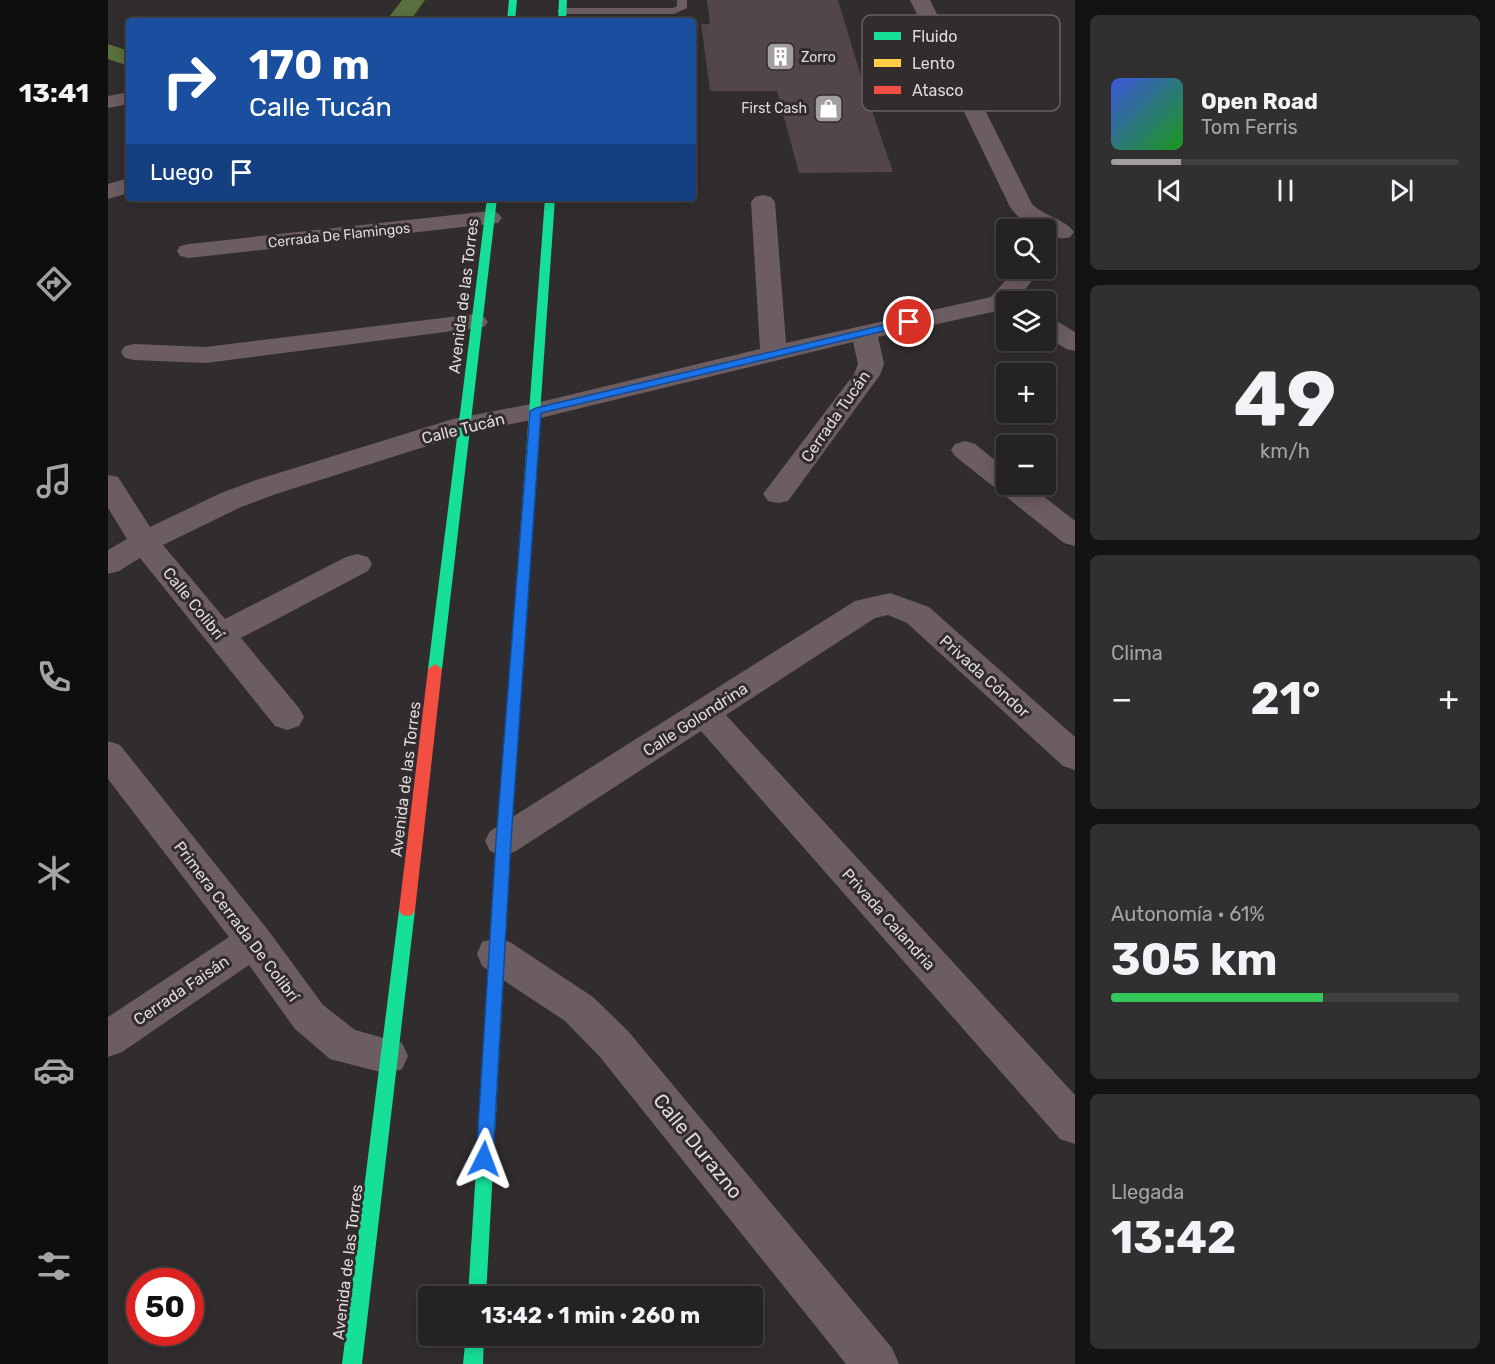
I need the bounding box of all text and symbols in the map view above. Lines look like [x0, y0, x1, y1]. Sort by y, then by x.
legend [862, 15, 1060, 111]
text: Fluido [912, 27, 957, 46]
text: 170 m [249, 40, 370, 90]
building icon: Zorro [764, 41, 796, 73]
icon: right [150, 42, 228, 120]
place label: Zorro [801, 49, 836, 66]
text: Lento [912, 54, 955, 73]
text: 13:41 [19, 77, 89, 109]
text: Atasco [912, 81, 964, 100]
text: Open Road [1201, 88, 1318, 115]
text: Calle Tucán [249, 91, 392, 123]
shop icon: First Cash [812, 92, 844, 124]
place label: First Cash [741, 100, 807, 117]
text: Tom Ferris [1201, 115, 1298, 139]
icon: arrive [225, 156, 258, 189]
text: Luego [150, 159, 213, 186]
icon: previous [1153, 174, 1186, 207]
icon: pause [1269, 174, 1302, 207]
icon: next [1385, 174, 1418, 207]
street label: Avenida de las Torres [445, 217, 482, 375]
map controls [996, 219, 1056, 495]
button: search [996, 219, 1056, 279]
street label: Cerrada De Flamingos [267, 220, 411, 251]
icon: directions [33, 263, 75, 305]
button: layers [996, 291, 1056, 351]
pin [883, 296, 934, 347]
icon: arrive [892, 305, 925, 338]
text: 49 [1234, 353, 1336, 446]
button: + [996, 363, 1056, 423]
street label: Cerrada Tucán [797, 367, 874, 466]
street label: Calle Tucán [420, 409, 507, 448]
button: − [996, 435, 1056, 495]
text: km/h [1260, 439, 1310, 463]
icon: music [33, 460, 75, 502]
street label: Calle Colibrí [159, 563, 229, 644]
street label: Privada Cóndor [936, 631, 1033, 722]
text: Clima [1111, 641, 1163, 665]
icon: phone [33, 656, 75, 698]
text: 21° [1250, 672, 1321, 725]
street label: Calle Golondrina [639, 679, 751, 760]
text: − [1111, 679, 1132, 718]
text: + [1438, 679, 1459, 718]
street label: Avenida de las Torres [387, 700, 424, 858]
street label: Primera Cerrada De Colibrí [170, 837, 304, 1006]
icon: climate [33, 852, 75, 894]
street label: Privada Calandria [838, 865, 939, 974]
text: Autonomía · 61% [1111, 902, 1265, 926]
text: 305 km [1111, 933, 1277, 986]
street label: Cerrada Faisán [130, 951, 233, 1029]
icon: car [33, 1049, 75, 1091]
street label: Calle Durazno [648, 1089, 748, 1203]
position arrow [452, 1127, 516, 1191]
text: Llegada [1111, 1180, 1184, 1204]
street label: Avenida de las Torres [329, 1183, 366, 1341]
text: 13:42 [1111, 1211, 1236, 1264]
icon: filters [33, 1245, 75, 1287]
speed limit sign: 50 [126, 1268, 204, 1346]
text: 13:42 · 1 min · 260 m [481, 1302, 700, 1329]

